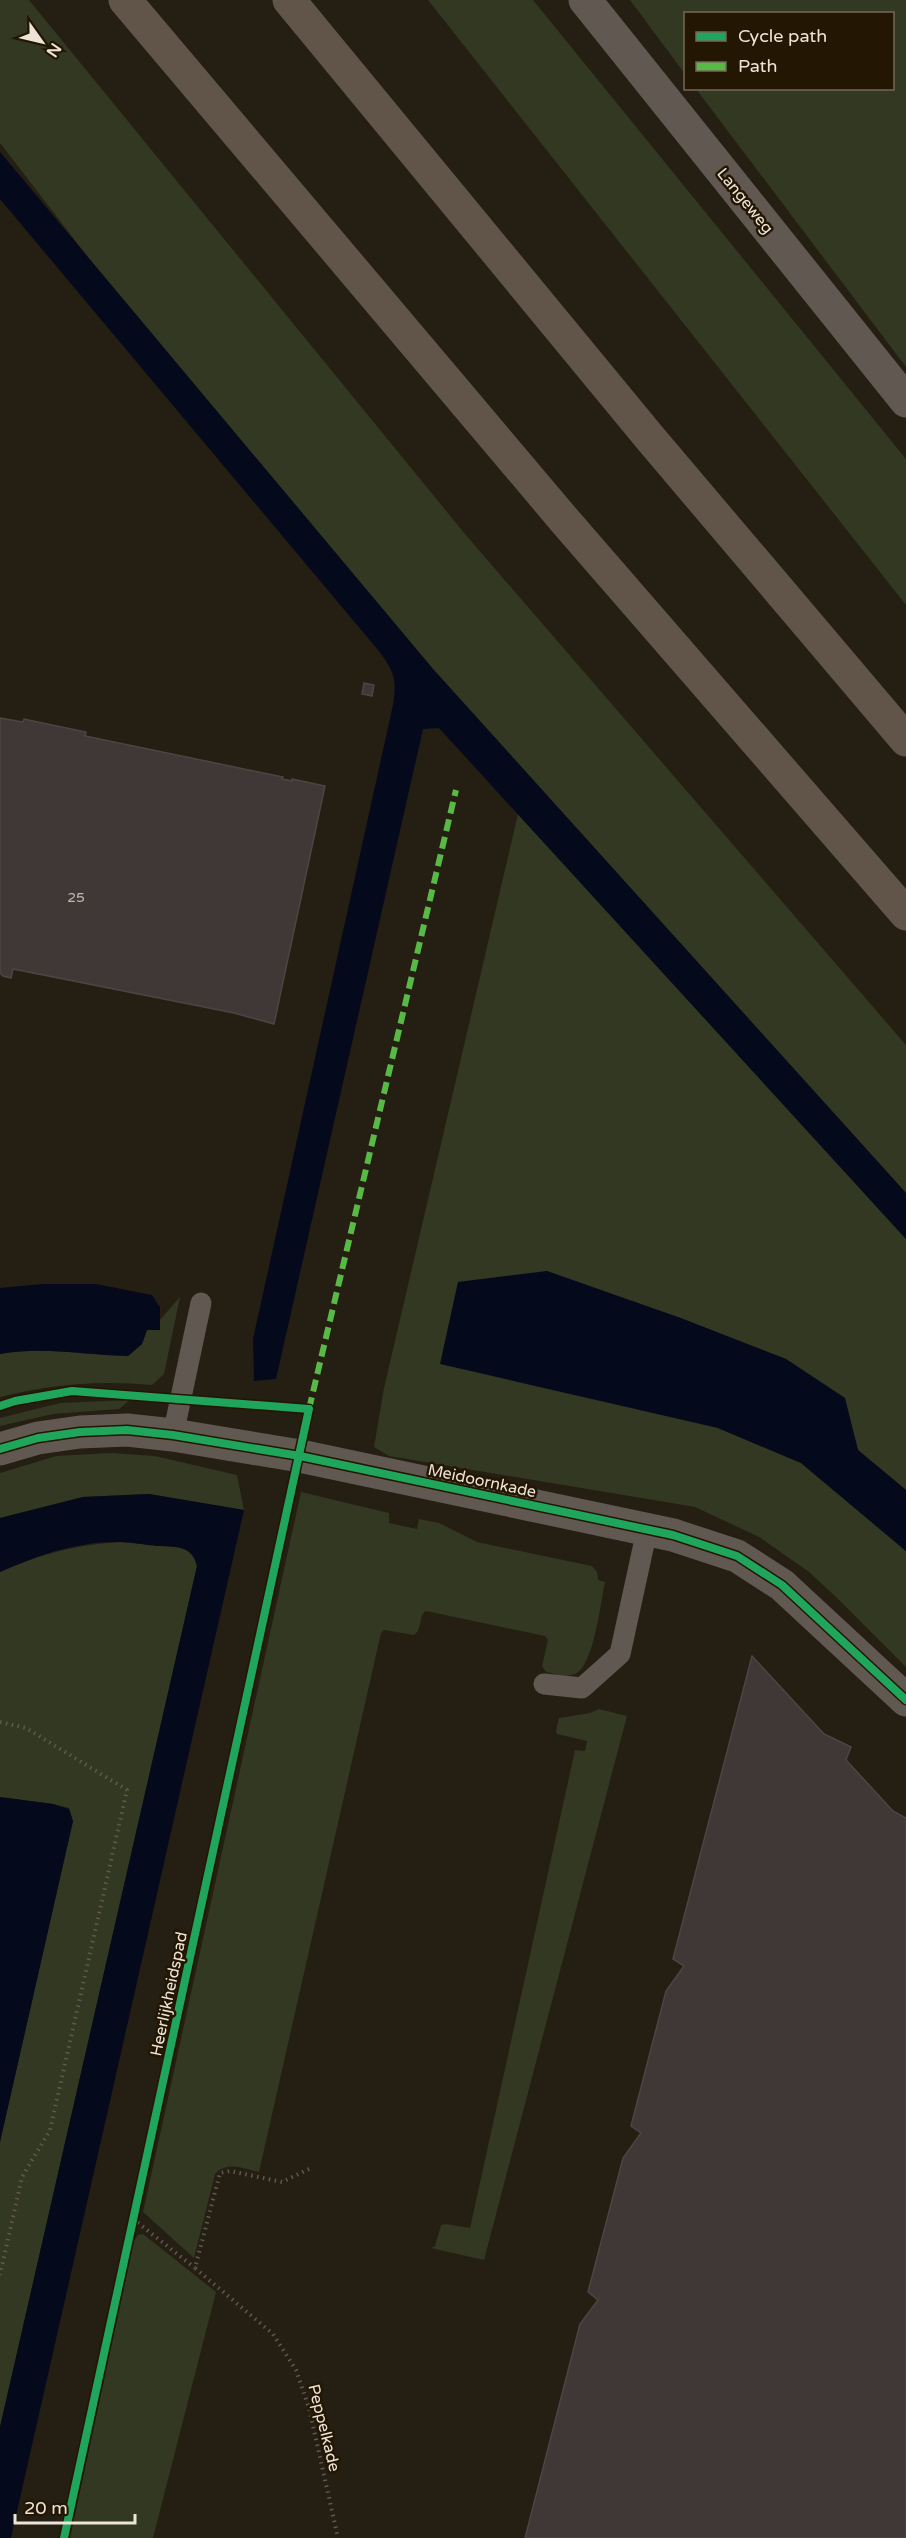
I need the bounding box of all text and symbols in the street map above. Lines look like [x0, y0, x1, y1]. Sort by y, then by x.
north arrow [12, 12, 72, 72]
legend [684, 12, 894, 90]
text: Cycle path [738, 25, 827, 47]
text: N [42, 39, 65, 61]
text: Path [738, 55, 777, 77]
street label: Langeweg [712, 164, 778, 238]
house number: 25 [67, 889, 85, 906]
street label: Meidoornkade [426, 1460, 538, 1502]
street label: Heerlijkheidspad [146, 1930, 192, 2058]
street label: Peppelkade [303, 2382, 345, 2474]
scale bar [15, 2487, 135, 2525]
text: 20 m [24, 2497, 68, 2519]

